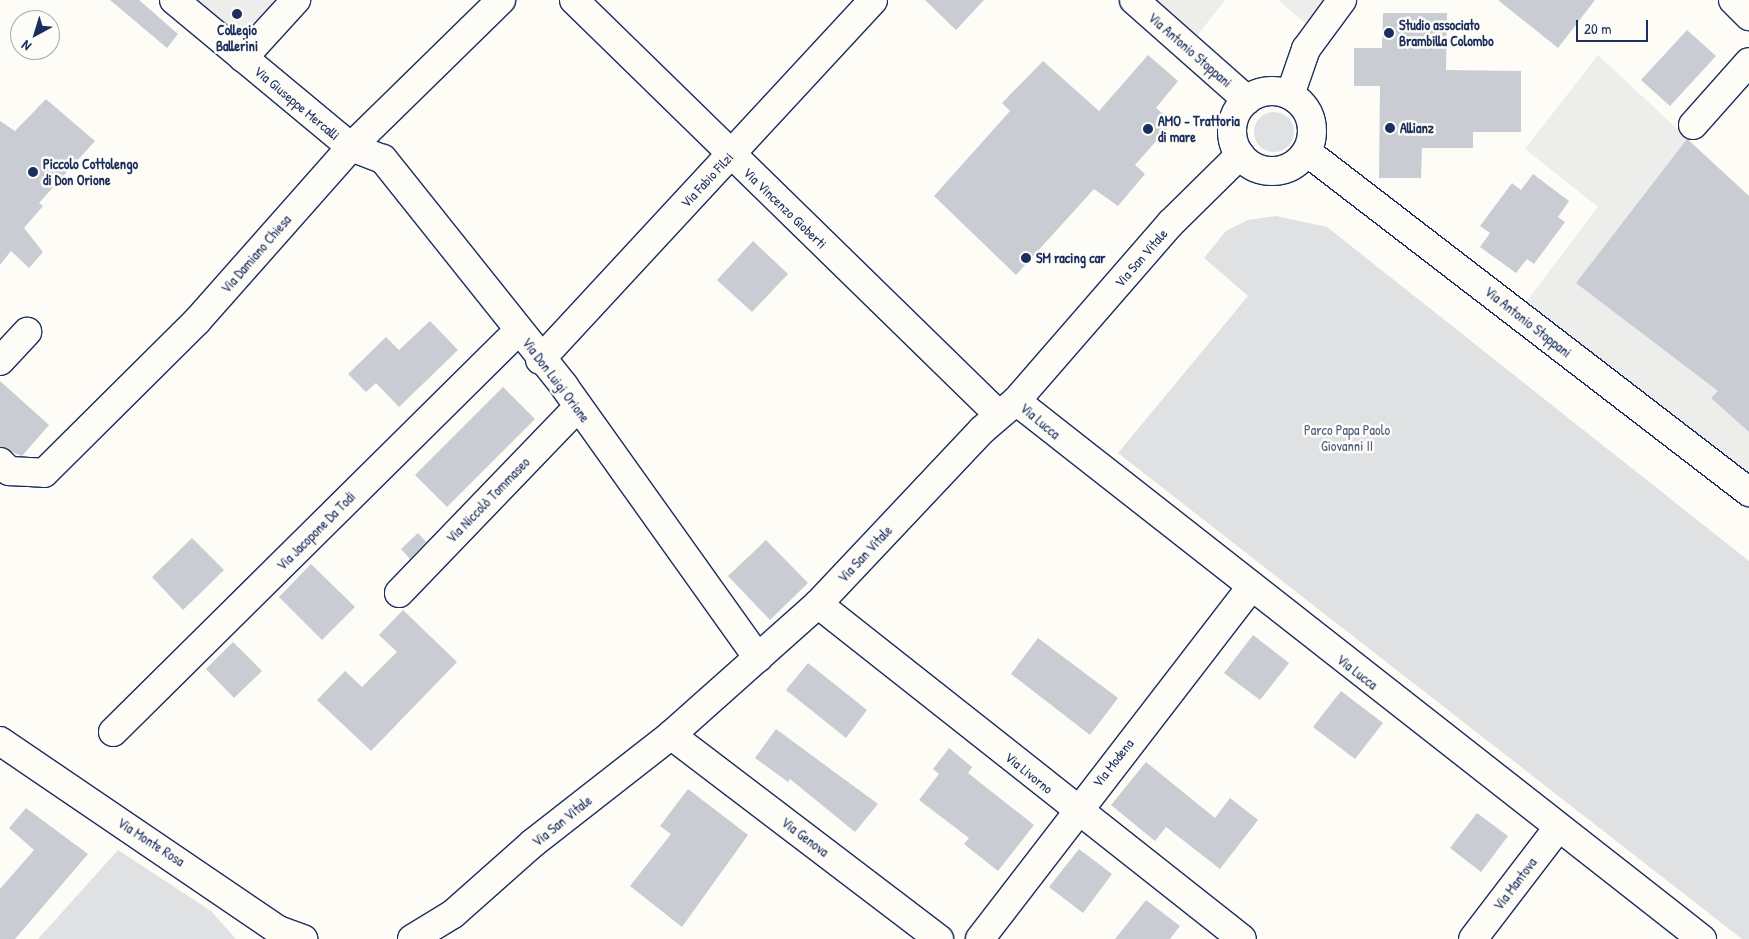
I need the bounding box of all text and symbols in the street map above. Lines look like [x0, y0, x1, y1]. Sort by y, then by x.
marker: Collegio Ballerini [231, 8, 243, 20]
street label: Via Antonio Stoppani [1145, 9, 1235, 91]
north arrow [10, 10, 60, 60]
scale bar [1579, 10, 1652, 42]
place label: Studio associato Brambilla Colombo [1399, 17, 1494, 49]
text: 20 m [1584, 18, 1611, 39]
place label: Collegio Ballerini [216, 22, 258, 54]
marker: Studio associato Brambilla Colombo [1383, 27, 1395, 39]
text: N [17, 37, 35, 56]
street label: Via Giuseppe Mercalli [251, 62, 343, 144]
place label: AMO - Trattoria di mare [1158, 113, 1240, 146]
place label: Allianz [1400, 120, 1434, 136]
marker: Allianz [1384, 122, 1396, 134]
marker: AMO - Trattoria di mare [1142, 123, 1154, 135]
street label: Via Fabio Filzi [677, 149, 737, 211]
place label: Piccolo Cottolengo di Don Orione [43, 156, 138, 188]
street label: Via Vincenzo Gioberti [740, 164, 830, 252]
marker: Piccolo Cottolengo di Don Orione [27, 166, 39, 178]
street label: Via Damiano Chiesa [217, 211, 295, 297]
street label: Via San Vitale [1111, 225, 1171, 291]
place label: SM racing car [1036, 250, 1106, 266]
marker: SM racing car [1020, 252, 1032, 264]
street label: Via Antonio Stoppani [1481, 283, 1575, 361]
street label: Via Don Luigi Orione [519, 334, 593, 426]
street label: Via Lucca [1017, 400, 1063, 442]
park label: Parco Papa Paolo Giovanni II [1304, 422, 1390, 454]
street label: Via Niccolò Tommaseo [443, 454, 533, 546]
street label: Via Jacopone Da Todi [273, 488, 359, 574]
street label: Via San Vitale [834, 522, 896, 586]
street label: Via Lucca [1333, 651, 1381, 693]
street label: Via Modena [1089, 736, 1137, 790]
street label: Via Livorno [1002, 749, 1056, 797]
street label: Via San Vitale [529, 792, 595, 850]
street label: Via Monte Rosa [114, 814, 188, 870]
street label: Via Genova [778, 814, 832, 860]
street label: Via Mantova [1490, 854, 1540, 914]

